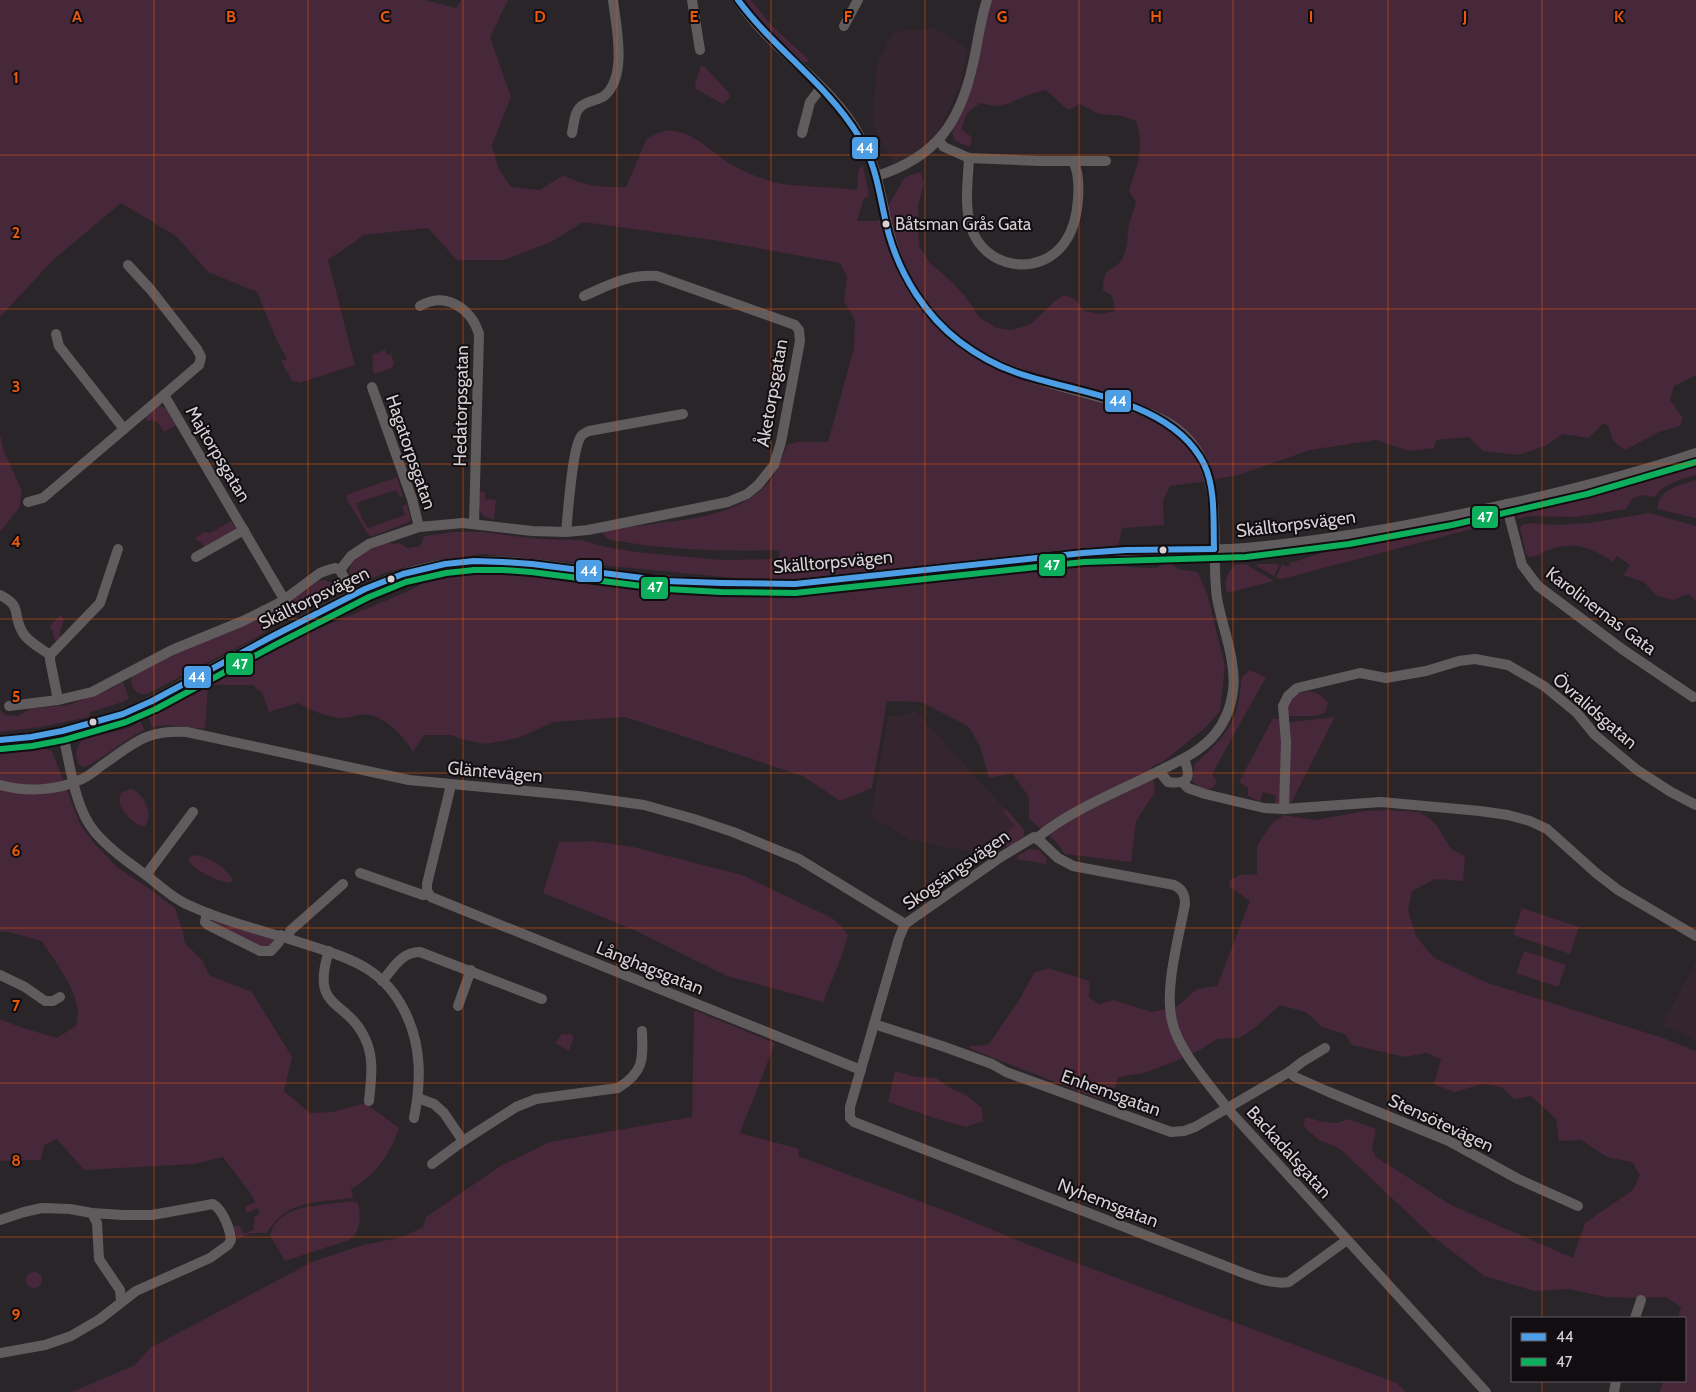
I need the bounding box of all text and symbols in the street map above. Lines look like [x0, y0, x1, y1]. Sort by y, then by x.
text: A [72, 7, 82, 26]
text: B [226, 7, 236, 26]
text: C [380, 7, 390, 26]
text: D [534, 7, 546, 26]
text: E [689, 7, 699, 26]
text: F [844, 7, 853, 26]
text: G [997, 7, 1007, 26]
text: H [1150, 7, 1162, 26]
text: I [1309, 7, 1313, 26]
text: J [1462, 7, 1467, 26]
text: K [1614, 7, 1624, 26]
text: 1 [13, 68, 19, 87]
line badge: 44 [851, 136, 879, 160]
text: 44 [856, 139, 874, 157]
place label: Båtsman Grås Gata [895, 214, 1032, 234]
marker: Båtsman Grås Gata [881, 219, 891, 229]
text: 2 [12, 223, 20, 242]
street label: Åketorpsgatan [752, 337, 792, 449]
street label: Hedatorpsgatan [449, 345, 473, 467]
text: 3 [12, 377, 20, 396]
line badge: 44 [1104, 389, 1132, 413]
street label: Hagatorpsgatan [381, 392, 441, 512]
text: 44 [1109, 392, 1127, 410]
street label: Majtorpsgatan [181, 402, 255, 506]
line badge: 47 [1471, 505, 1499, 529]
street label: Skälltorpsvägen [1235, 506, 1357, 542]
text: 47 [1477, 508, 1494, 526]
text: 4 [11, 532, 21, 551]
unlabelled marker [1158, 545, 1168, 555]
street label: Skälltorpsvägen [772, 546, 894, 578]
line badge: 47 [1038, 553, 1066, 577]
text: 47 [1044, 556, 1061, 574]
line badge: 44 [575, 559, 603, 583]
street label: Skälltorpsvägen [255, 562, 373, 634]
text: 44 [580, 562, 598, 580]
street label: Karolinernas Gata [1541, 562, 1661, 660]
unlabelled marker [386, 574, 396, 584]
line badge: 47 [640, 576, 669, 600]
text: 47 [647, 578, 664, 596]
line badge: 47 [225, 652, 254, 676]
text: 47 [232, 655, 249, 673]
line badge: 44 [183, 665, 212, 689]
text: 44 [188, 668, 206, 686]
street label: Övralidsgatan [1548, 668, 1642, 754]
text: 5 [12, 687, 20, 706]
unlabelled marker [88, 717, 98, 727]
street label: Gläntevägen [446, 757, 544, 787]
street label: Skogsängsvägen [898, 825, 1014, 915]
text: 6 [12, 841, 21, 860]
street label: Långhagsgatan [593, 937, 707, 999]
text: 7 [12, 996, 21, 1015]
street label: Enhemsgatan [1058, 1065, 1164, 1121]
street label: Stensötevägen [1385, 1089, 1497, 1157]
street label: Backadalsgatan [1242, 1101, 1336, 1203]
text: 8 [11, 1151, 21, 1170]
street label: Nyhemsgatan [1055, 1174, 1161, 1232]
text: 9 [12, 1305, 21, 1324]
legend [1511, 1317, 1686, 1382]
text: 44 [1556, 1328, 1574, 1346]
text: 47 [1556, 1353, 1573, 1371]

